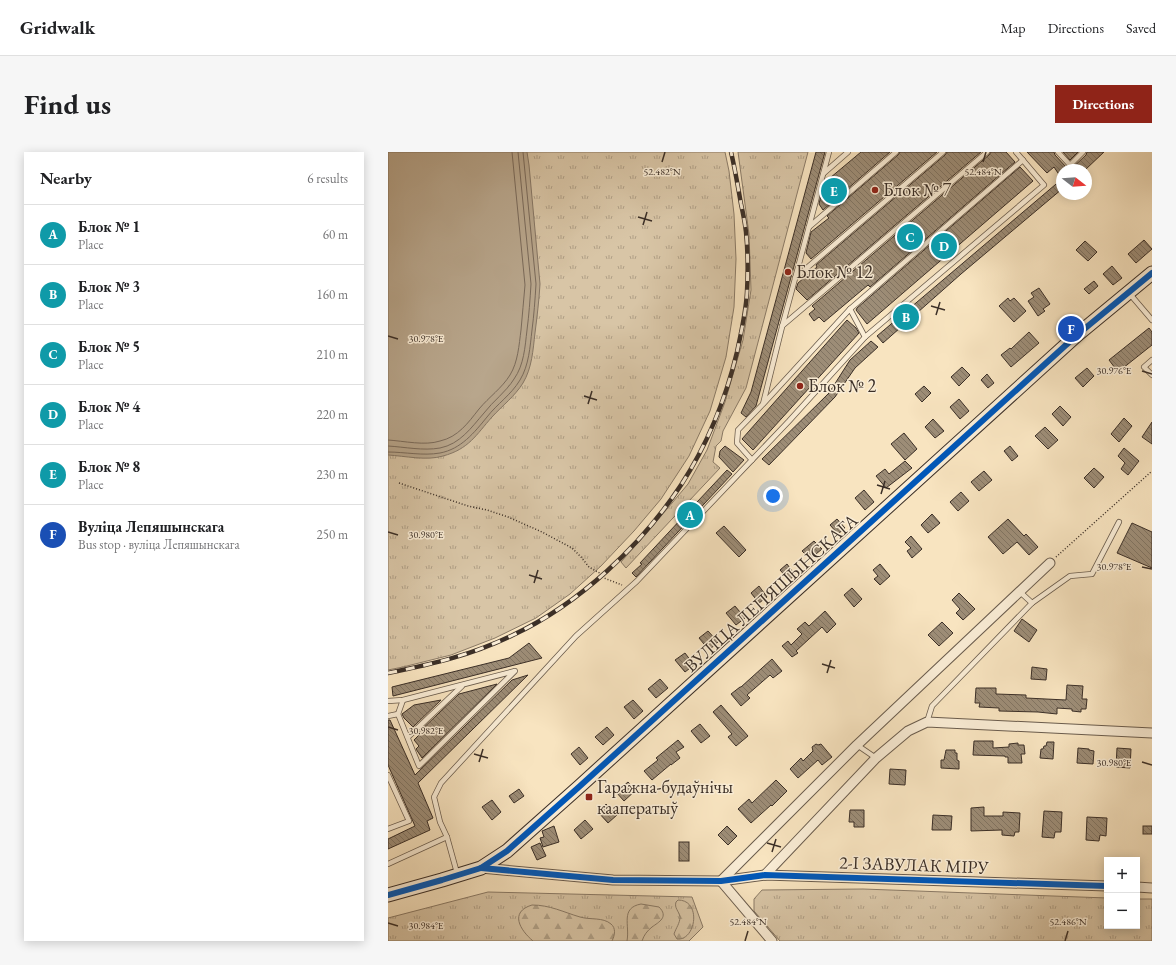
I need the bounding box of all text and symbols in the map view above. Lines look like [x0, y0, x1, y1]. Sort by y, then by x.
text: Gridwalk [20, 15, 95, 40]
text: Map [1000, 19, 1026, 37]
text: Directions [1048, 19, 1104, 37]
text: Saved [1126, 19, 1156, 37]
button: Directions [1055, 85, 1152, 123]
text: Find us [24, 86, 111, 122]
north arrow [1056, 164, 1092, 200]
text: 52.482°N [643, 165, 681, 178]
text: 52.484°N [964, 165, 1002, 178]
text: Nearby [40, 167, 92, 189]
text: 6 results [307, 170, 348, 187]
pin: E [821, 176, 847, 206]
place label: Блок № 7 [883, 178, 952, 201]
marker: Блок № 7 [870, 185, 880, 195]
text: Блок № 1 [78, 217, 140, 236]
pin: C [897, 222, 923, 252]
text: A [48, 226, 58, 243]
text: 60 m [323, 226, 348, 243]
pin: D [931, 231, 957, 261]
text: Place [78, 236, 104, 253]
place label: Блок № 12 [796, 260, 873, 283]
marker: Блок № 12 [783, 267, 793, 277]
text: Блок № 3 [78, 277, 140, 296]
text: B [49, 286, 57, 303]
text: 160 m [317, 286, 348, 303]
text: Place [78, 296, 104, 313]
pin: B [893, 302, 919, 332]
pin: F [1058, 314, 1084, 344]
text: 30.978°E [409, 332, 444, 345]
text: Блок № 5 [78, 337, 140, 356]
text: C [48, 346, 58, 363]
text: 210 m [317, 346, 348, 363]
text: Place [78, 356, 104, 373]
text: 30.976°E [1097, 364, 1132, 377]
place label: Блок № 2 [808, 374, 877, 397]
marker: Блок № 2 [795, 381, 805, 391]
text: Блок № 4 [78, 397, 140, 416]
text: D [48, 406, 58, 423]
text: 220 m [317, 406, 348, 423]
text: Place [78, 416, 104, 433]
text: Блок № 8 [78, 457, 140, 476]
text: E [49, 466, 57, 483]
text: 230 m [317, 466, 348, 483]
text: Place [78, 476, 104, 493]
your location [763, 486, 783, 506]
pin: A [677, 500, 703, 530]
street label: ВУЛІЦА ЛЕПЯШЫНСКАГА [679, 508, 863, 677]
text: Вуліца Лепяшынскага [78, 517, 224, 536]
text: F [49, 526, 57, 543]
text: 250 m [317, 526, 348, 543]
text: 30.980°E [409, 528, 444, 541]
text: Bus stop · вуліца Лепяшынскага [78, 536, 240, 553]
text: 30.978°E [1097, 560, 1132, 573]
text: 30.982°E [409, 724, 444, 737]
text: 30.980°E [1097, 756, 1132, 769]
place label: Гаражна-будаўнічы кааператыў [597, 775, 733, 819]
marker: Гаражна-будаўнічы кааператыў [584, 792, 594, 802]
street label: 2-І ЗАВУЛАК МІРУ [839, 850, 990, 879]
map controls [1104, 857, 1140, 929]
button: + [1104, 857, 1140, 893]
button: − [1104, 893, 1140, 929]
text: 52.484°N [729, 915, 767, 928]
text: 52.486°N [1049, 915, 1087, 928]
text: 30.984°E [409, 919, 444, 932]

